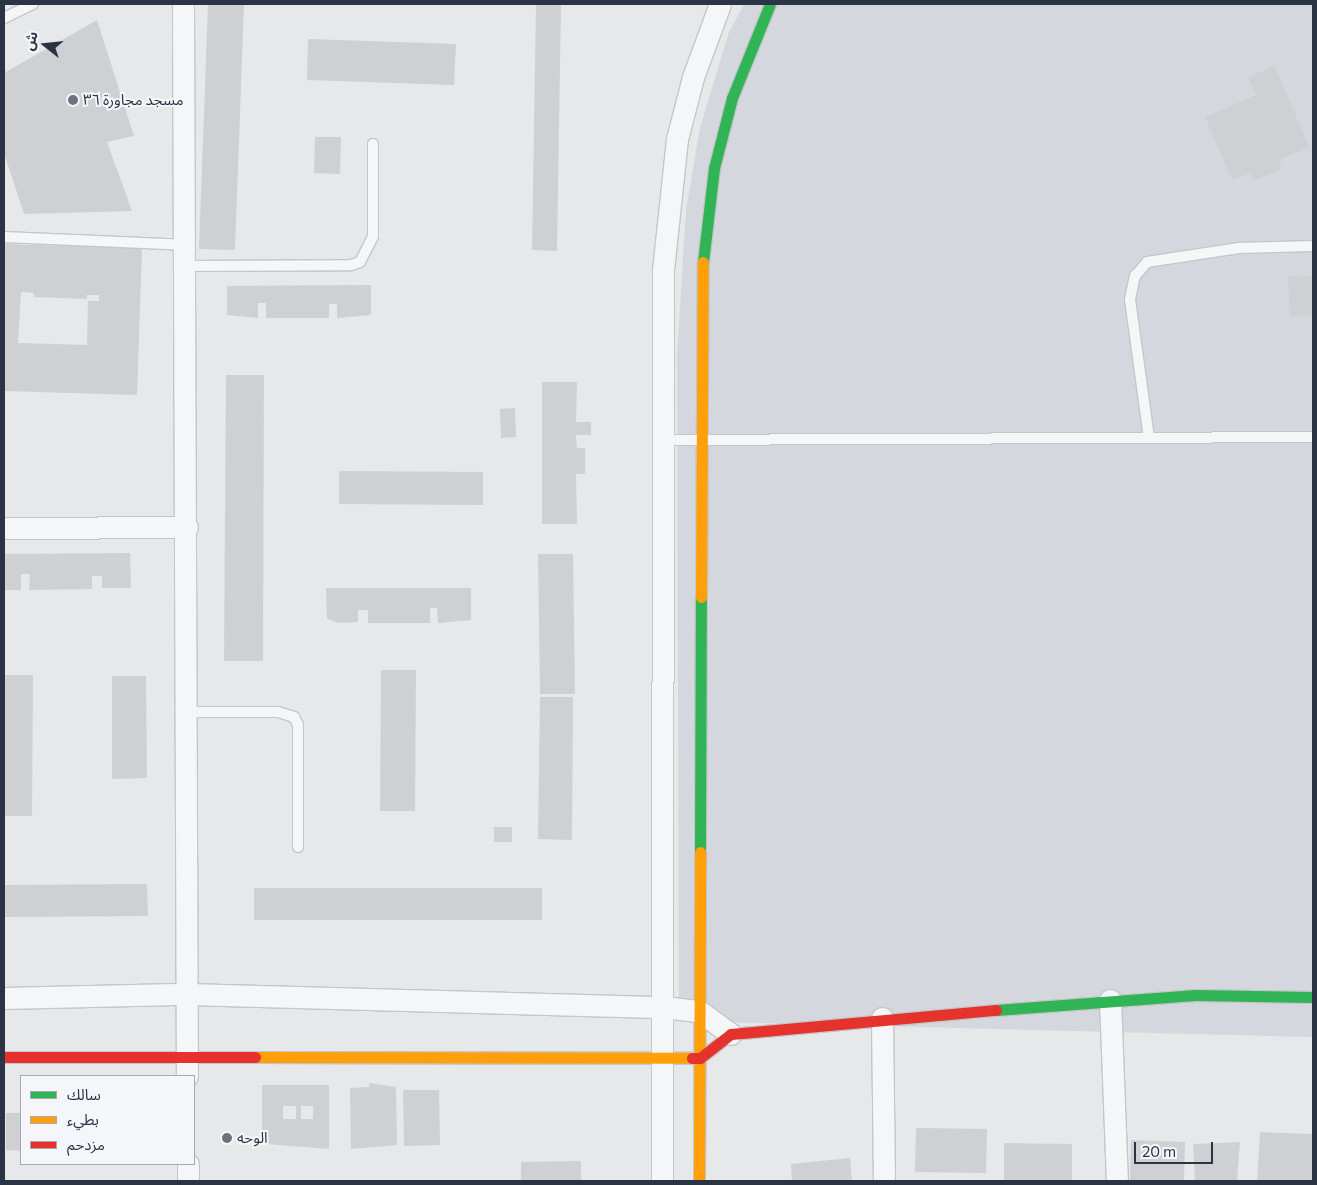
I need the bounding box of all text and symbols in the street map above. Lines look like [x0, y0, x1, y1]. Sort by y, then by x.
north arrow [20, 20, 70, 70]
text: ش [19, 29, 41, 52]
place label: مسجد مجاورة ٣٦ [83, 91, 184, 109]
marker: مسجد مجاورة ٣٦ [67, 94, 79, 106]
legend [20, 1075, 195, 1165]
text: سالك [67, 1085, 101, 1103]
text: بطيء [67, 1110, 99, 1128]
place label: الوحه [237, 1129, 268, 1147]
marker: الوحه [221, 1132, 233, 1144]
scale bar [1137, 1132, 1216, 1164]
text: مزدحم [67, 1135, 105, 1153]
text: 20 m [1142, 1142, 1176, 1160]

